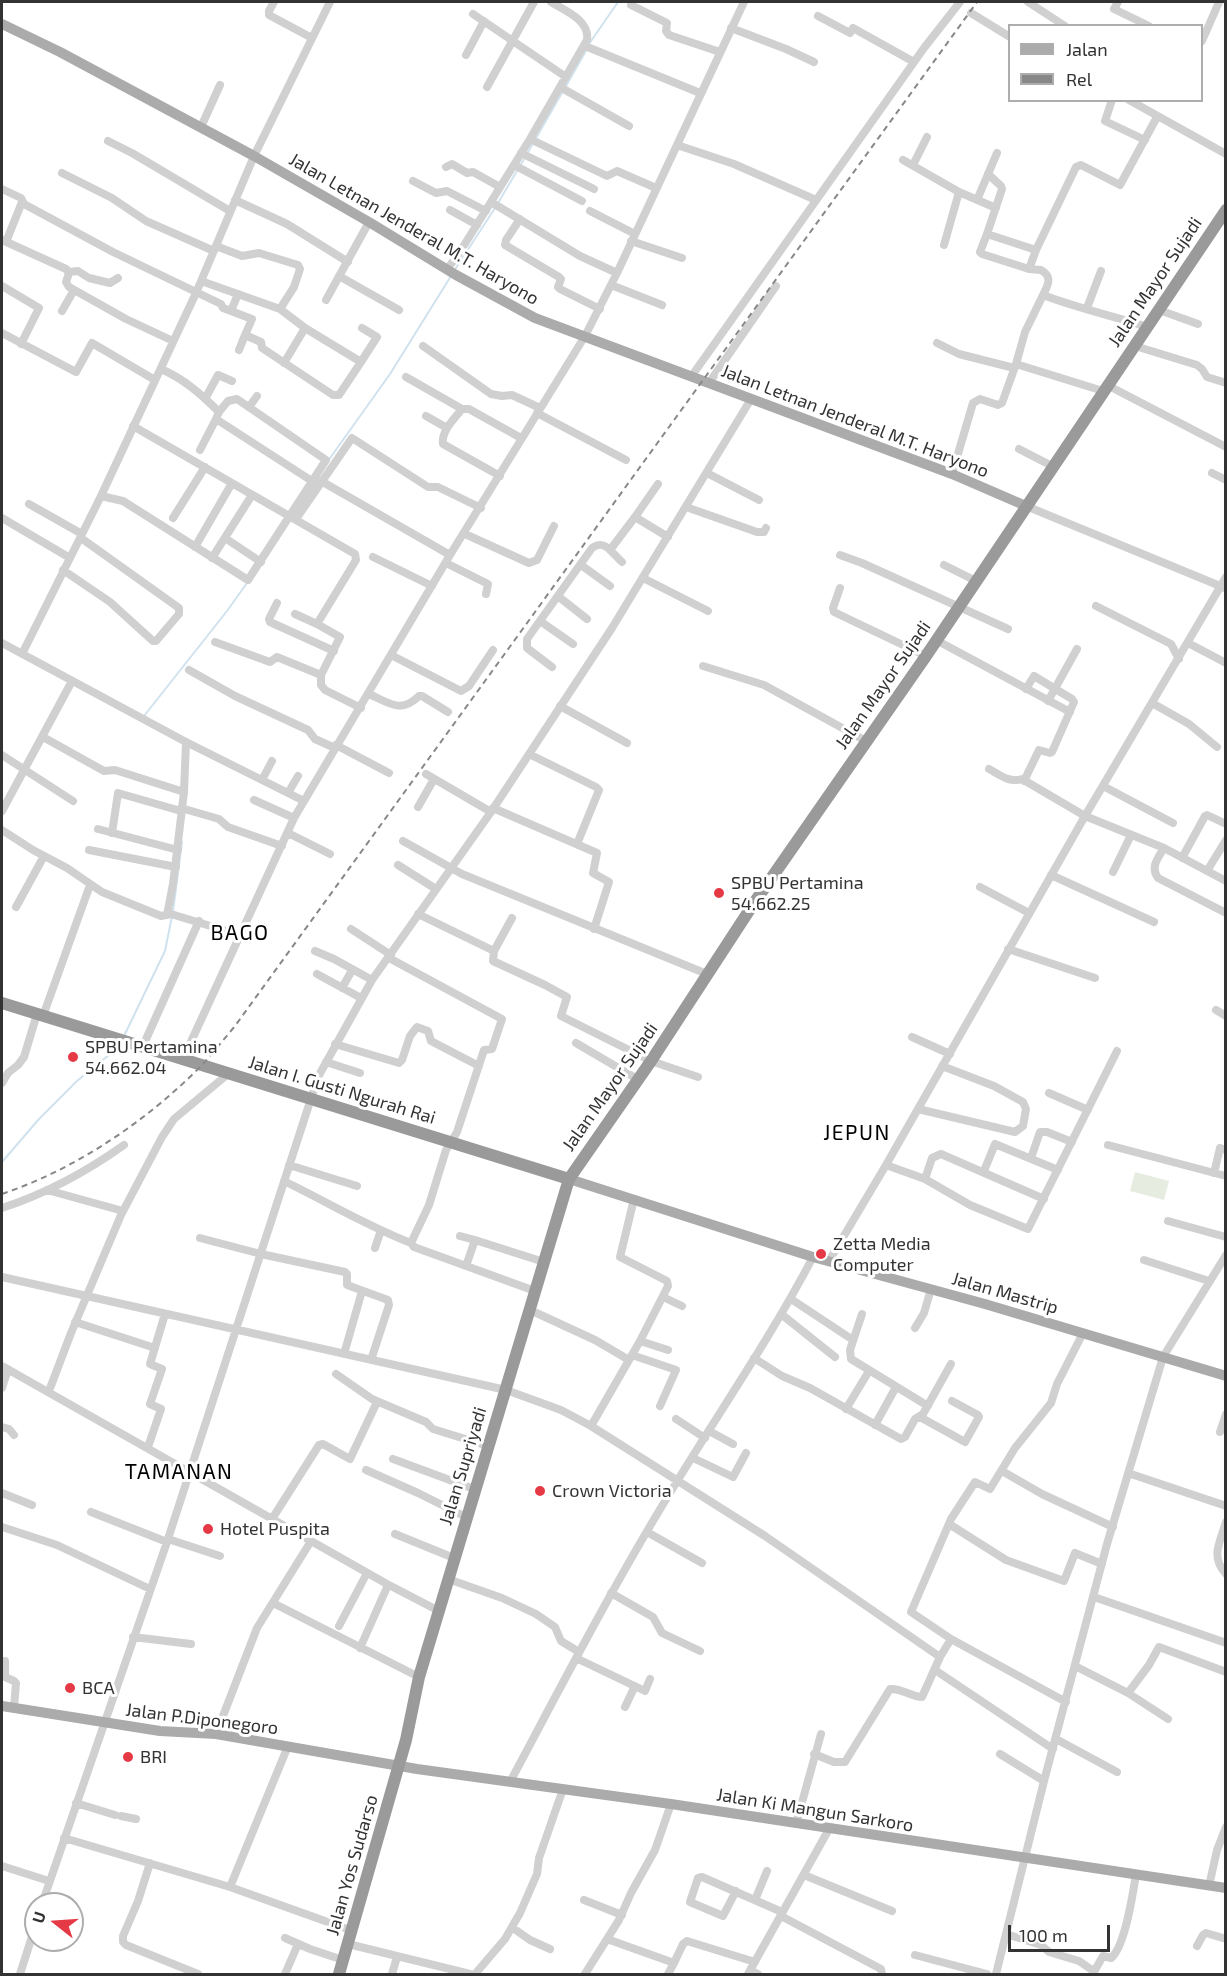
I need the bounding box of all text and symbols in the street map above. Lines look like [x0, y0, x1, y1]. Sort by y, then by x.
legend [1008, 24, 1203, 102]
text: Jalan [1066, 38, 1108, 60]
text: Rel [1066, 68, 1092, 90]
street label: Jalan Letnan Jenderal M.T. Haryono [285, 148, 543, 310]
street label: Jalan Mayor Sujadi [1104, 213, 1206, 351]
street label: Jalan Letnan Jenderal M.T. Haryono [718, 360, 992, 482]
street label: Jalan Mayor Sujadi [831, 617, 935, 753]
place label: SPBU Pertamina 54.662.25 [731, 872, 864, 914]
marker: SPBU Pertamina 54.662.25 [712, 886, 726, 900]
district label: BAGO [210, 920, 270, 946]
street label: Jalan Mayor Sujadi [558, 1019, 662, 1155]
place label: SPBU Pertamina 54.662.04 [85, 1036, 218, 1078]
marker: SPBU Pertamina 54.662.04 [66, 1050, 80, 1064]
street label: Jalan I. Gusti Ngurah Rai [246, 1051, 438, 1129]
district label: JEPUN [823, 1120, 891, 1146]
place label: Zetta Media Computer [833, 1233, 931, 1276]
marker: Zetta Media Computer [814, 1247, 828, 1261]
street label: Jalan Mastrip [949, 1268, 1061, 1318]
street label: Jalan Supriyadi [435, 1404, 491, 1528]
district label: TAMANAN [125, 1459, 233, 1485]
place label: Crown Victoria [552, 1480, 672, 1502]
marker: Crown Victoria [533, 1484, 547, 1498]
place label: Hotel Puspita [220, 1518, 330, 1540]
marker: Hotel Puspita [201, 1522, 215, 1536]
place label: BCA [82, 1677, 115, 1699]
marker: BCA [63, 1681, 77, 1695]
street label: Jalan P.Diponegoro [124, 1699, 280, 1739]
place label: BRI [140, 1746, 167, 1768]
marker: BRI [121, 1750, 135, 1764]
street label: Jalan Ki Mangun Sarkoro [715, 1784, 915, 1836]
street label: Jalan Yos Sudarso [322, 1792, 382, 1938]
north arrow [24, 1892, 84, 1952]
text: U [28, 1909, 49, 1925]
scale bar [1011, 1913, 1113, 1951]
text: 100 m [1019, 1924, 1068, 1946]

